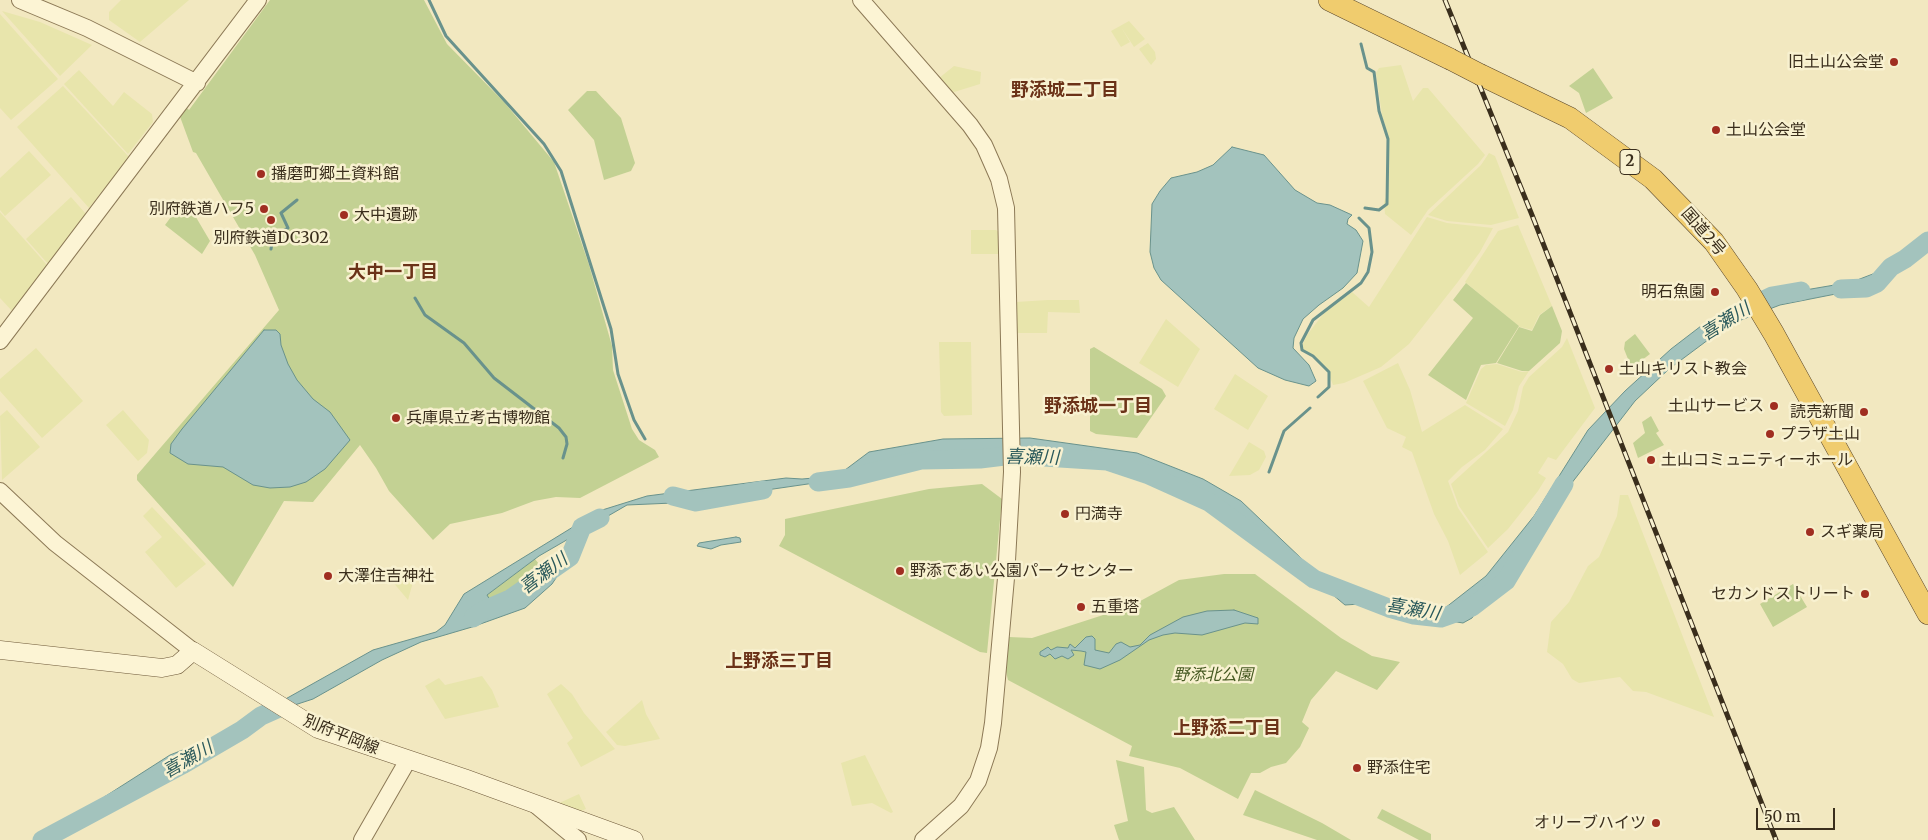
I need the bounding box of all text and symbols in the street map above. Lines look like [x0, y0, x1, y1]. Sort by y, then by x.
place label: 旧土山公会堂 [1788, 52, 1884, 72]
marker: 旧土山公会堂 [1888, 56, 1900, 68]
district label: 野添城二丁目 [1011, 80, 1119, 102]
place label: 土山公会堂 [1726, 120, 1806, 140]
marker: 土山公会堂 [1710, 124, 1722, 136]
road number: 2 [1620, 150, 1640, 174]
place label: 播磨町郷土資料館 [271, 164, 399, 184]
marker: 播磨町郷土資料館 [255, 168, 267, 180]
place label: 別府鉄道ハフ5 [149, 199, 254, 219]
marker: 別府鉄道ハフ5 [258, 203, 270, 215]
street label: 国道2号 [1677, 204, 1729, 260]
place label: 大中遺跡 [354, 205, 418, 225]
marker: 大中遺跡 [338, 209, 350, 221]
marker: 別府鉄道DC302 [265, 214, 277, 226]
place label: 別府鉄道DC302 [213, 228, 329, 248]
district label: 大中一丁目 [348, 262, 438, 284]
place label: 明石魚園 [1641, 282, 1705, 302]
marker: 明石魚園 [1709, 286, 1721, 298]
water label: 喜瀬川 [1697, 299, 1755, 345]
place label: 土山キリスト教会 [1619, 359, 1747, 379]
marker: 土山キリスト教会 [1603, 363, 1615, 375]
district label: 野添城一丁目 [1044, 396, 1152, 418]
place label: 土山サービス [1668, 396, 1764, 416]
marker: 土山サービス [1768, 400, 1780, 412]
place label: 読売新聞 [1790, 402, 1854, 422]
marker: 読売新聞 [1858, 406, 1870, 418]
place label: 兵庫県立考古博物館 [406, 408, 550, 428]
marker: 兵庫県立考古博物館 [390, 412, 402, 424]
place label: プラザ土山 [1780, 424, 1860, 444]
marker: プラザ土山 [1764, 428, 1776, 440]
water label: 喜瀬川 [1005, 447, 1059, 469]
place label: 土山コミュニティーホール [1661, 450, 1853, 470]
marker: 土山コミュニティーホール [1645, 454, 1657, 466]
place label: 円満寺 [1075, 504, 1123, 524]
marker: 円満寺 [1059, 508, 1071, 520]
place label: スギ薬局 [1820, 522, 1884, 542]
marker: スギ薬局 [1804, 526, 1816, 538]
water label: 喜瀬川 [516, 549, 572, 599]
place label: 野添であい公園パークセンター [910, 561, 1134, 581]
marker: 野添であい公園パークセンター [894, 565, 906, 577]
place label: 大澤住吉神社 [338, 566, 434, 586]
marker: 大澤住吉神社 [322, 570, 334, 582]
place label: セカンドストリート [1711, 584, 1855, 604]
marker: セカンドストリート [1859, 588, 1871, 600]
water label: 喜瀬川 [1385, 595, 1441, 625]
place label: 五重塔 [1091, 597, 1139, 617]
marker: 五重塔 [1075, 601, 1087, 613]
district label: 上野添三丁目 [725, 651, 833, 673]
park label: 野添北公園 [1173, 665, 1253, 685]
street label: 別府平岡線 [300, 711, 382, 759]
district label: 上野添二丁目 [1173, 718, 1281, 740]
water label: 喜瀬川 [159, 737, 217, 783]
place label: 野添住宅 [1367, 758, 1431, 778]
marker: 野添住宅 [1351, 762, 1363, 774]
scale bar [1758, 798, 1837, 830]
text: 50 m [1764, 807, 1801, 826]
place label: オリーブハイツ [1534, 813, 1646, 833]
marker: オリーブハイツ [1650, 817, 1662, 829]

